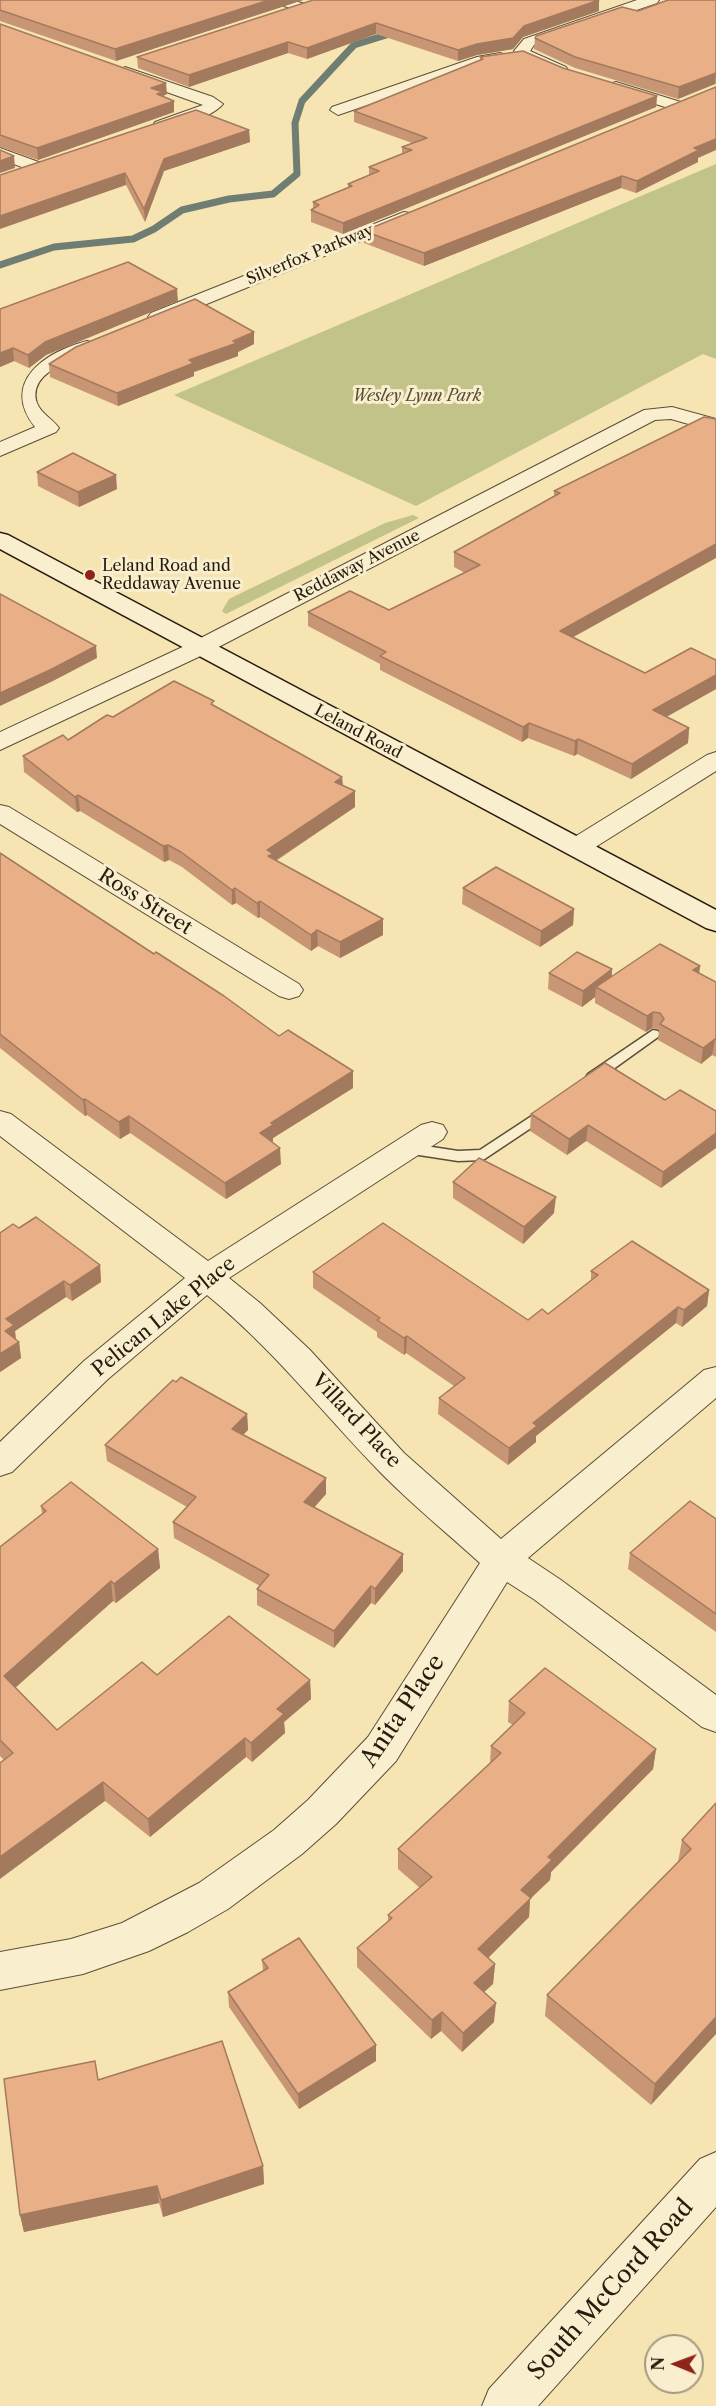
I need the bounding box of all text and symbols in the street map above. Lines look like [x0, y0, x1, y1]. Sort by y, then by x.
street label: Silverfox Parkway [244, 221, 376, 289]
park label: Wesley Lynn Park [353, 386, 481, 406]
street label: Reddaway Avenue [291, 526, 423, 606]
place label: Leland Road and Reddaway Avenue [102, 556, 241, 594]
marker: Leland Road and Reddaway Avenue [83, 568, 97, 582]
street label: Leland Road [311, 701, 405, 763]
street label: Ross Street [94, 864, 196, 940]
street label: Pelican Lake Place [88, 1252, 240, 1382]
street label: Villard Place [306, 1369, 406, 1473]
street label: Anita Place [355, 1649, 451, 1773]
street label: South McCord Road [522, 2194, 700, 2386]
north arrow [644, 2334, 704, 2394]
text: N [648, 2357, 668, 2371]

